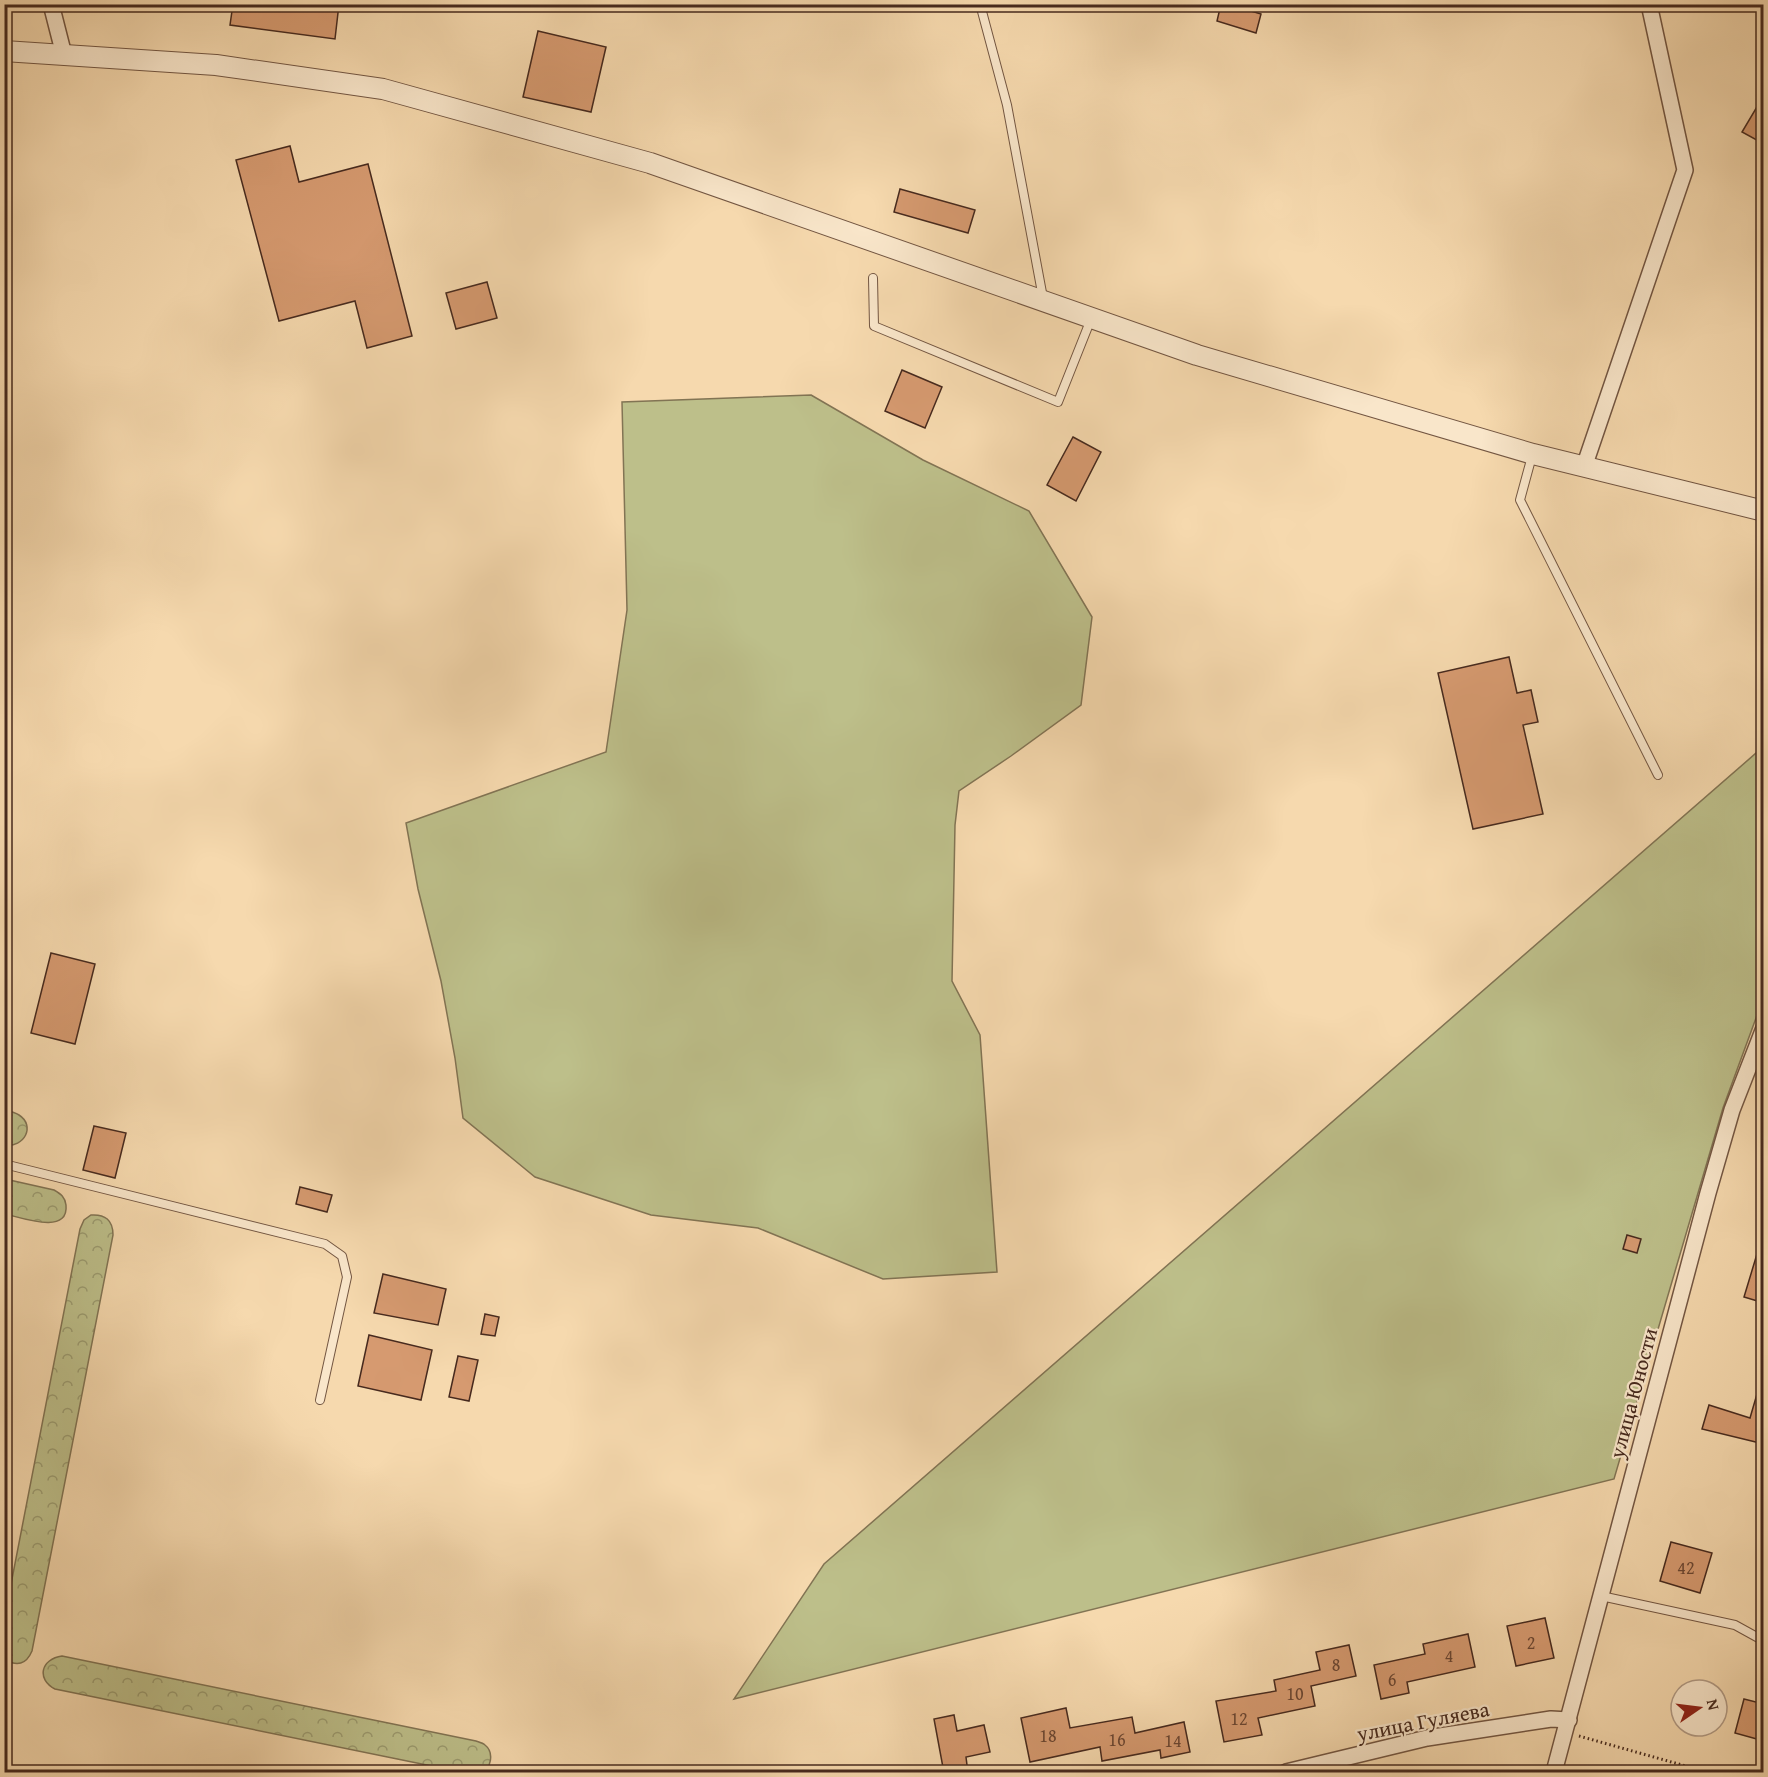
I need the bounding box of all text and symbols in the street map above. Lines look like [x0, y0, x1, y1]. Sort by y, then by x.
street label: улица Юности [1600, 1324, 1665, 1463]
house number: 42 [1677, 1554, 1695, 1581]
house number: 2 [1527, 1629, 1535, 1656]
house number: 4 [1445, 1642, 1453, 1669]
house number: 8 [1332, 1651, 1340, 1678]
house number: 6 [1388, 1666, 1396, 1693]
north arrow [1669, 1678, 1729, 1738]
house number: 10 [1286, 1680, 1304, 1707]
street label: улица Гуляева [1353, 1693, 1492, 1749]
text: N [1701, 1696, 1727, 1713]
house number: 12 [1230, 1705, 1248, 1732]
house number: 18 [1039, 1722, 1057, 1749]
house number: 16 [1108, 1726, 1126, 1753]
house number: 14 [1164, 1727, 1182, 1754]

